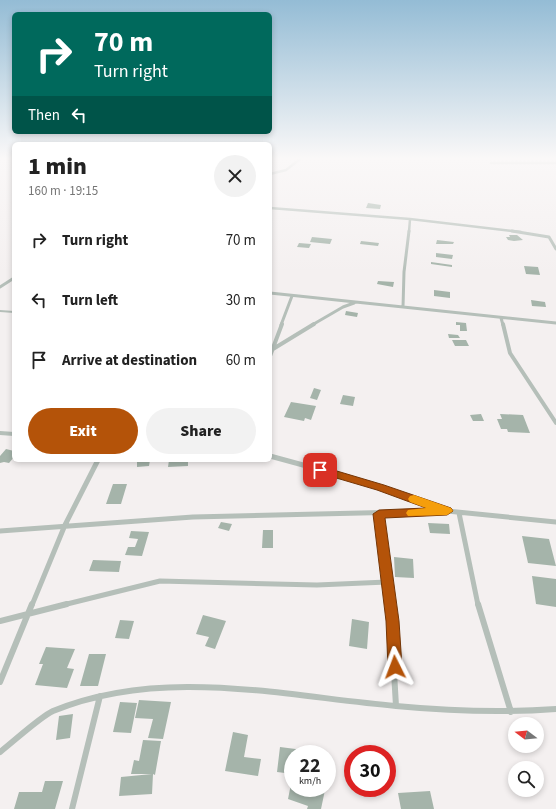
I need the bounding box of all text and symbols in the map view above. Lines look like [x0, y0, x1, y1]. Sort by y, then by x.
text: 70 m [94, 22, 153, 62]
icon: right [28, 28, 80, 80]
text: Turn right [94, 59, 168, 84]
icon: left [68, 104, 90, 126]
text: Then [28, 105, 60, 126]
text: 1 min [28, 149, 87, 184]
button: close [214, 155, 256, 197]
text: 160 m · 19:15 [28, 182, 98, 200]
icon: right [28, 229, 50, 251]
text: Turn right [62, 230, 128, 251]
text: 70 m [226, 230, 256, 251]
icon: left [28, 289, 50, 311]
text: Turn left [62, 290, 118, 311]
text: 30 m [226, 290, 256, 311]
icon: arrive [28, 349, 50, 371]
text: Arrive at destination [62, 350, 197, 371]
text: 60 m [226, 350, 256, 371]
button: Exit [28, 408, 138, 454]
button: Share [146, 408, 256, 454]
pin [303, 453, 337, 487]
icon: arrive [309, 459, 331, 481]
position arrow [374, 646, 416, 688]
north arrow [508, 717, 544, 753]
map controls [508, 717, 544, 797]
speed limit sign: 30 [344, 745, 396, 797]
text: 22 [299, 752, 321, 780]
button: search [508, 761, 544, 797]
text: km/h [299, 774, 321, 788]

